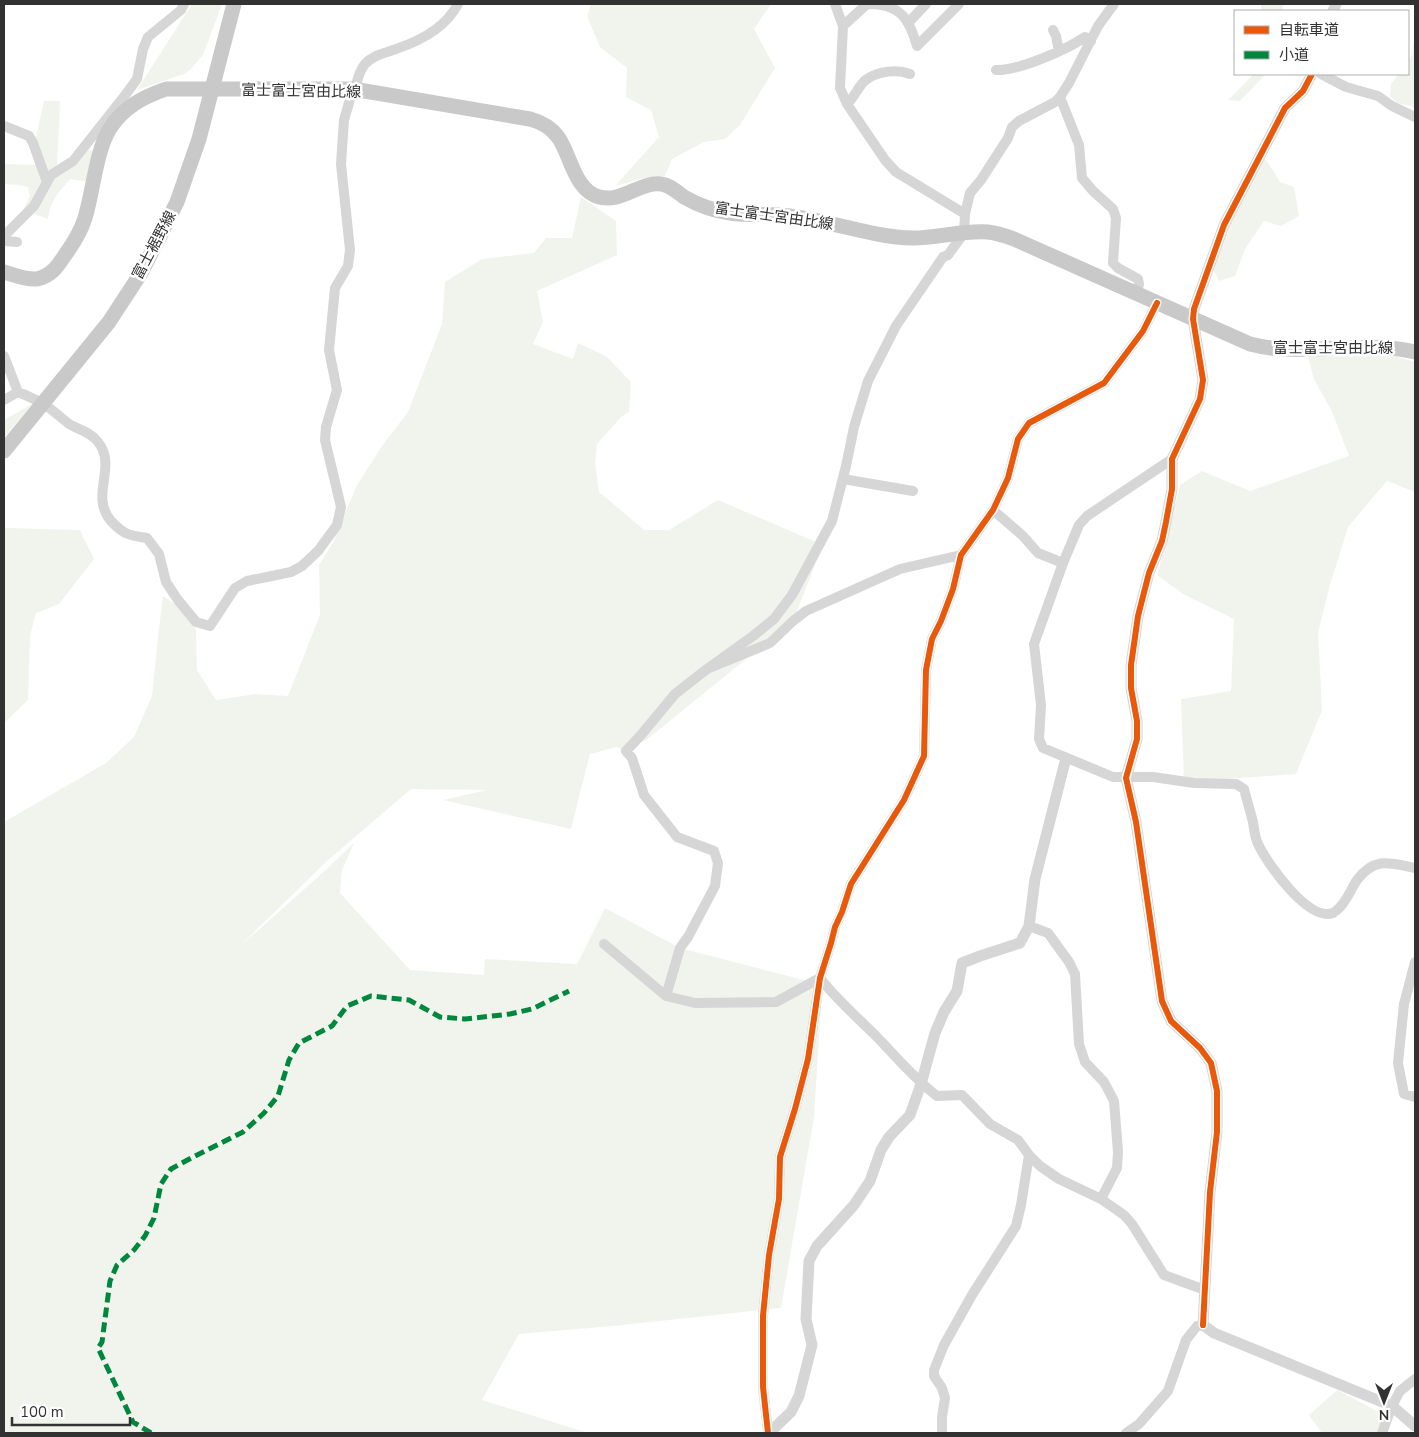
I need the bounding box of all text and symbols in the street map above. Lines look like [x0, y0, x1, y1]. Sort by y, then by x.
legend [1234, 10, 1409, 75]
text: 自転車道 [1279, 20, 1339, 40]
text: 小道 [1279, 45, 1309, 65]
street label: 富士富士宮由比線 [241, 80, 361, 102]
street label: 富士富士宮由比線 [713, 198, 835, 234]
street label: 富士裾野線 [128, 207, 180, 283]
street label: 富士富士宮由比線 [1273, 338, 1393, 358]
north arrow [1359, 1377, 1409, 1427]
scale bar [12, 1394, 130, 1426]
text: 100 m [20, 1402, 64, 1422]
text: N [1379, 1405, 1389, 1424]

